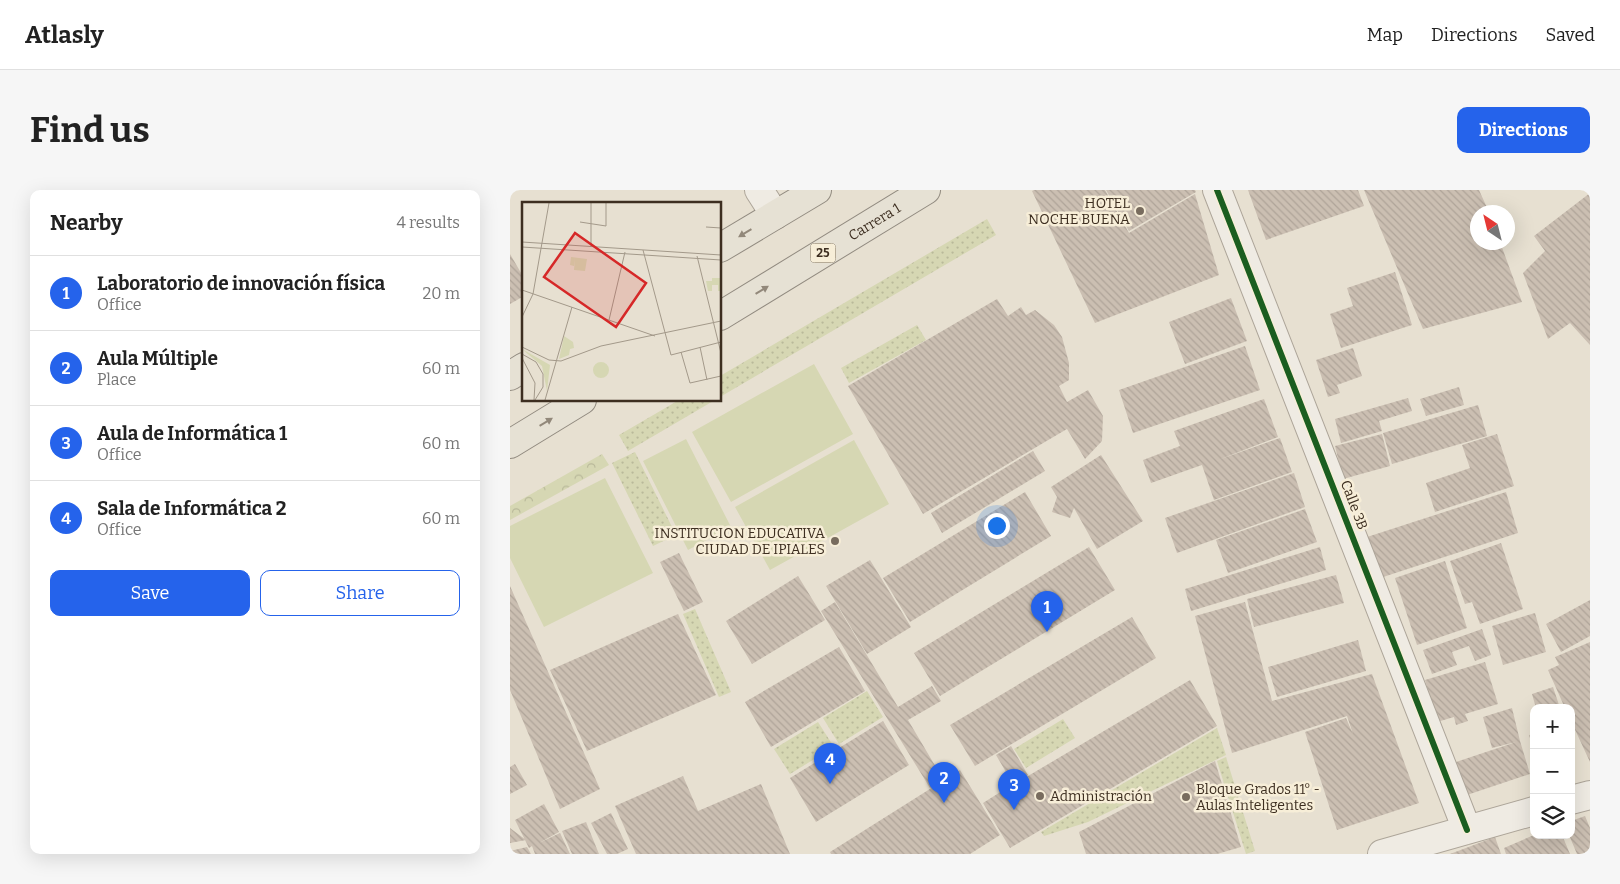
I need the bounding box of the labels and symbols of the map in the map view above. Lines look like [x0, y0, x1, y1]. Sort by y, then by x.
place label: HOTEL NOCHE BUENA [1028, 195, 1130, 228]
street label: Carrera 1 [845, 199, 904, 244]
inset map [522, 202, 721, 401]
marker: HOTEL NOCHE BUENA [1134, 205, 1146, 217]
north arrow [1470, 205, 1515, 250]
one-way arrow [739, 229, 752, 238]
road number: 25 [810, 244, 836, 262]
one-way arrow [755, 286, 768, 295]
one-way arrow [539, 417, 552, 426]
street label: Calle 3B [1337, 478, 1371, 532]
your location [984, 513, 1010, 539]
place label: INSTITUCION EDUCATIVA CIUDAD DE IPIALES [655, 525, 825, 558]
marker: INSTITUCION EDUCATIVA CIUDAD DE IPIALES [829, 535, 841, 547]
pin: 1 [1031, 591, 1063, 632]
pin: 4 [814, 743, 846, 784]
pin: 2 [928, 762, 960, 803]
pin: 3 [998, 769, 1030, 810]
place label: Bloque Grados 11° - Aulas Inteligentes [1196, 781, 1320, 814]
place label: Administración [1050, 788, 1152, 805]
marker: Administración [1034, 790, 1046, 802]
marker: Bloque Grados 11° - Aulas Inteligentes [1180, 791, 1192, 803]

